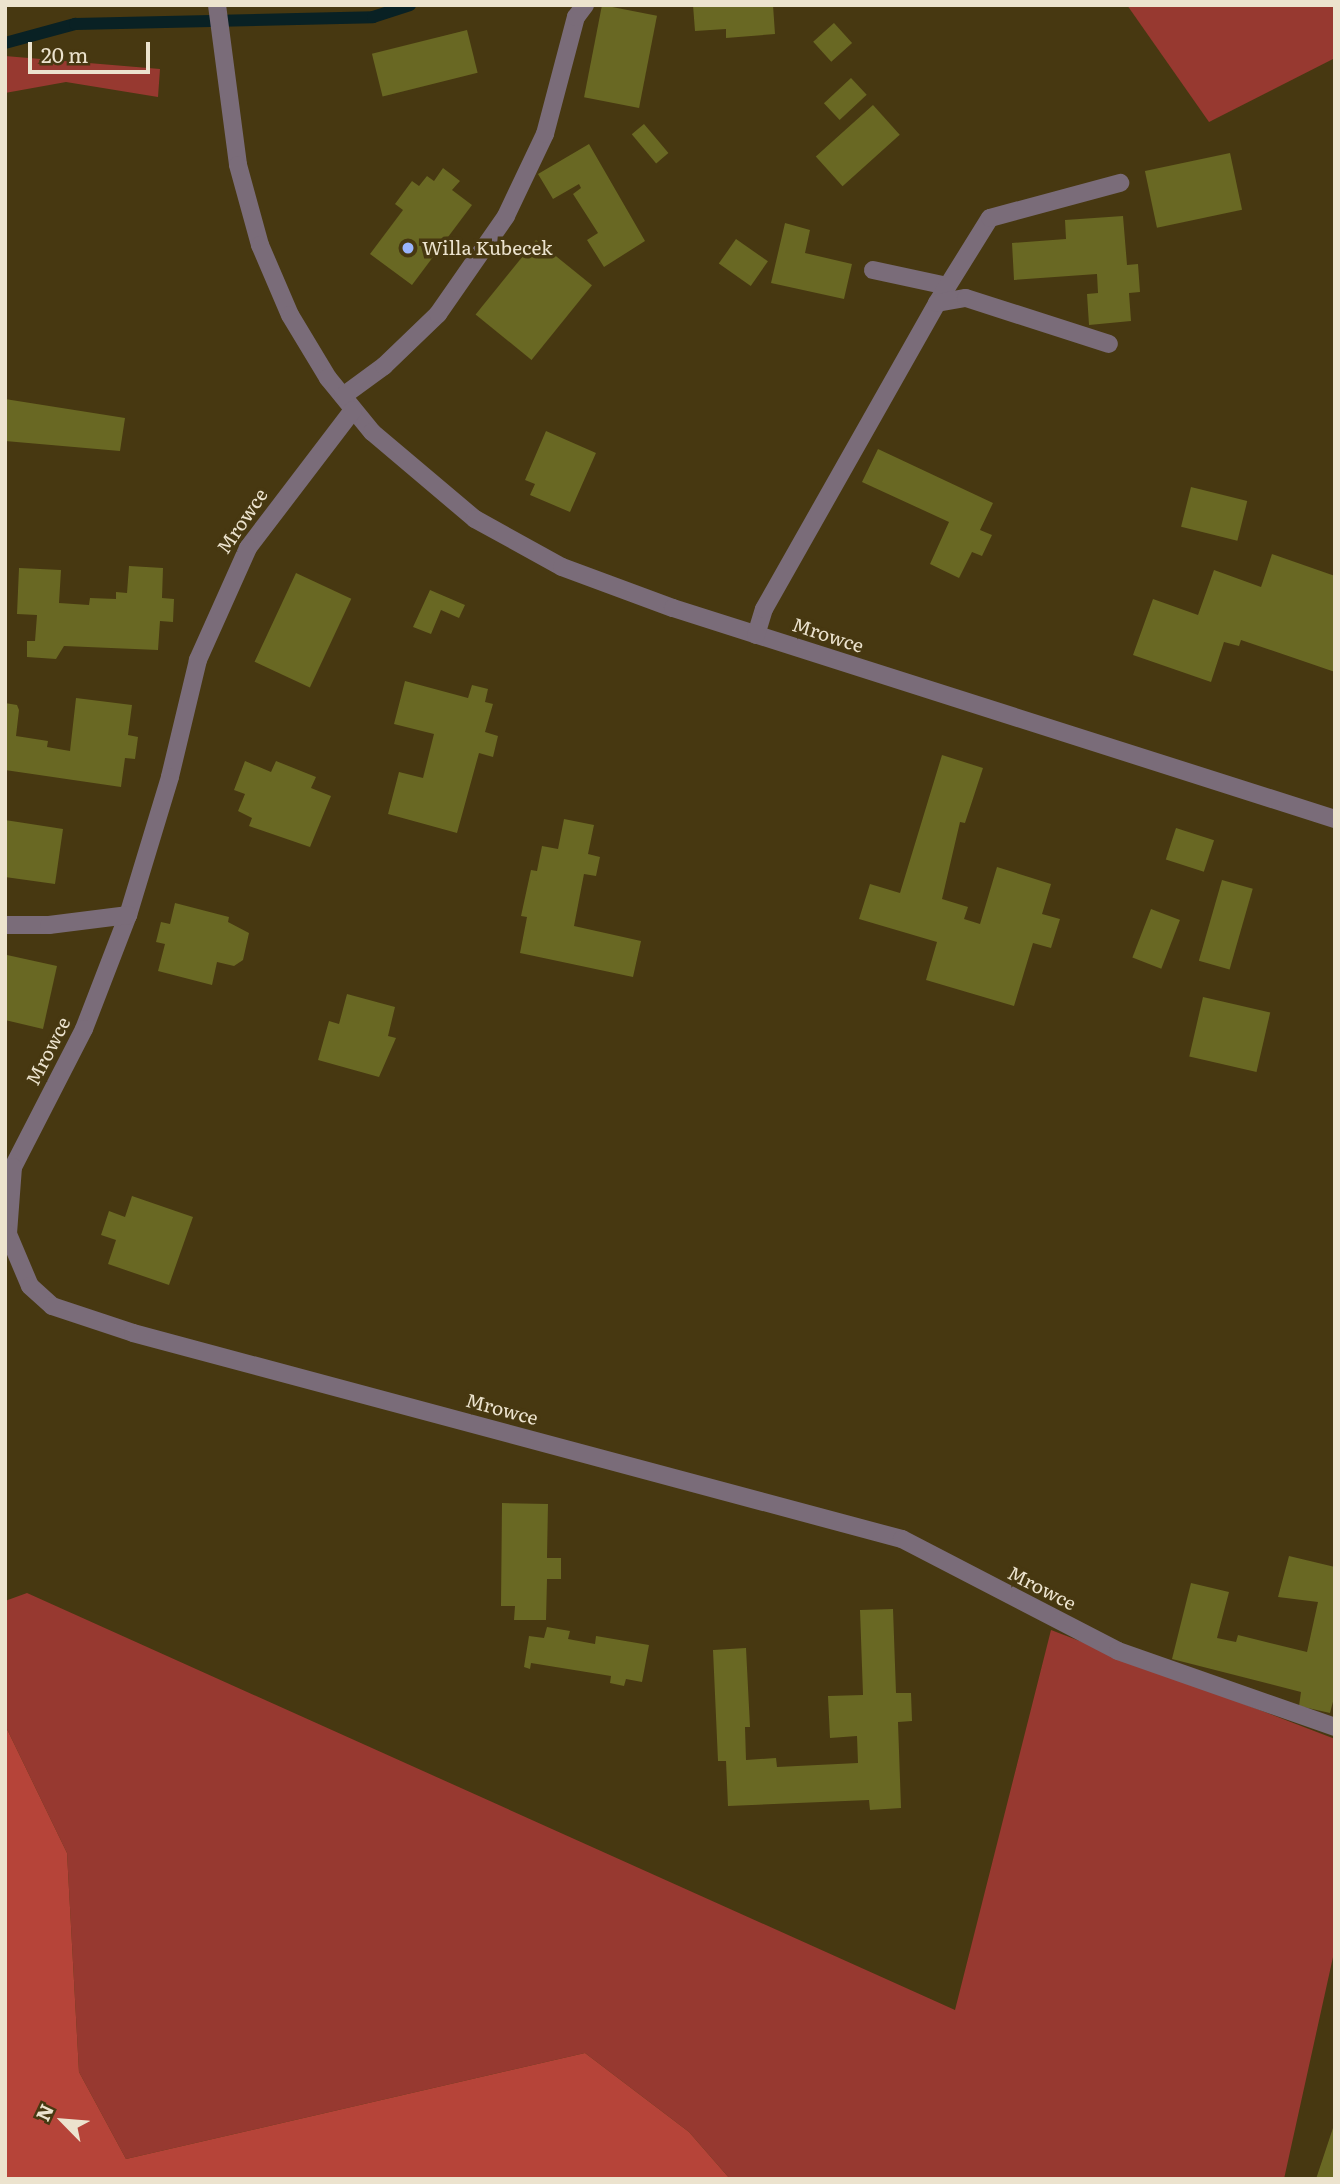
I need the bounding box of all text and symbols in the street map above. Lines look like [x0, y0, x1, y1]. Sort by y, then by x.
scale bar [32, 28, 154, 72]
text: 20 m [41, 38, 88, 69]
place label: Willa Kubecek [422, 237, 553, 259]
marker: Willa Kubecek [400, 240, 416, 256]
street label: Mrowce [212, 484, 272, 558]
street label: Mrowce [789, 613, 867, 657]
street label: Mrowce [21, 1013, 75, 1089]
street label: Mrowce [463, 1388, 541, 1430]
street label: Mrowce [1004, 1561, 1080, 1615]
north arrow [28, 2086, 98, 2156]
text: N [28, 2099, 60, 2125]

